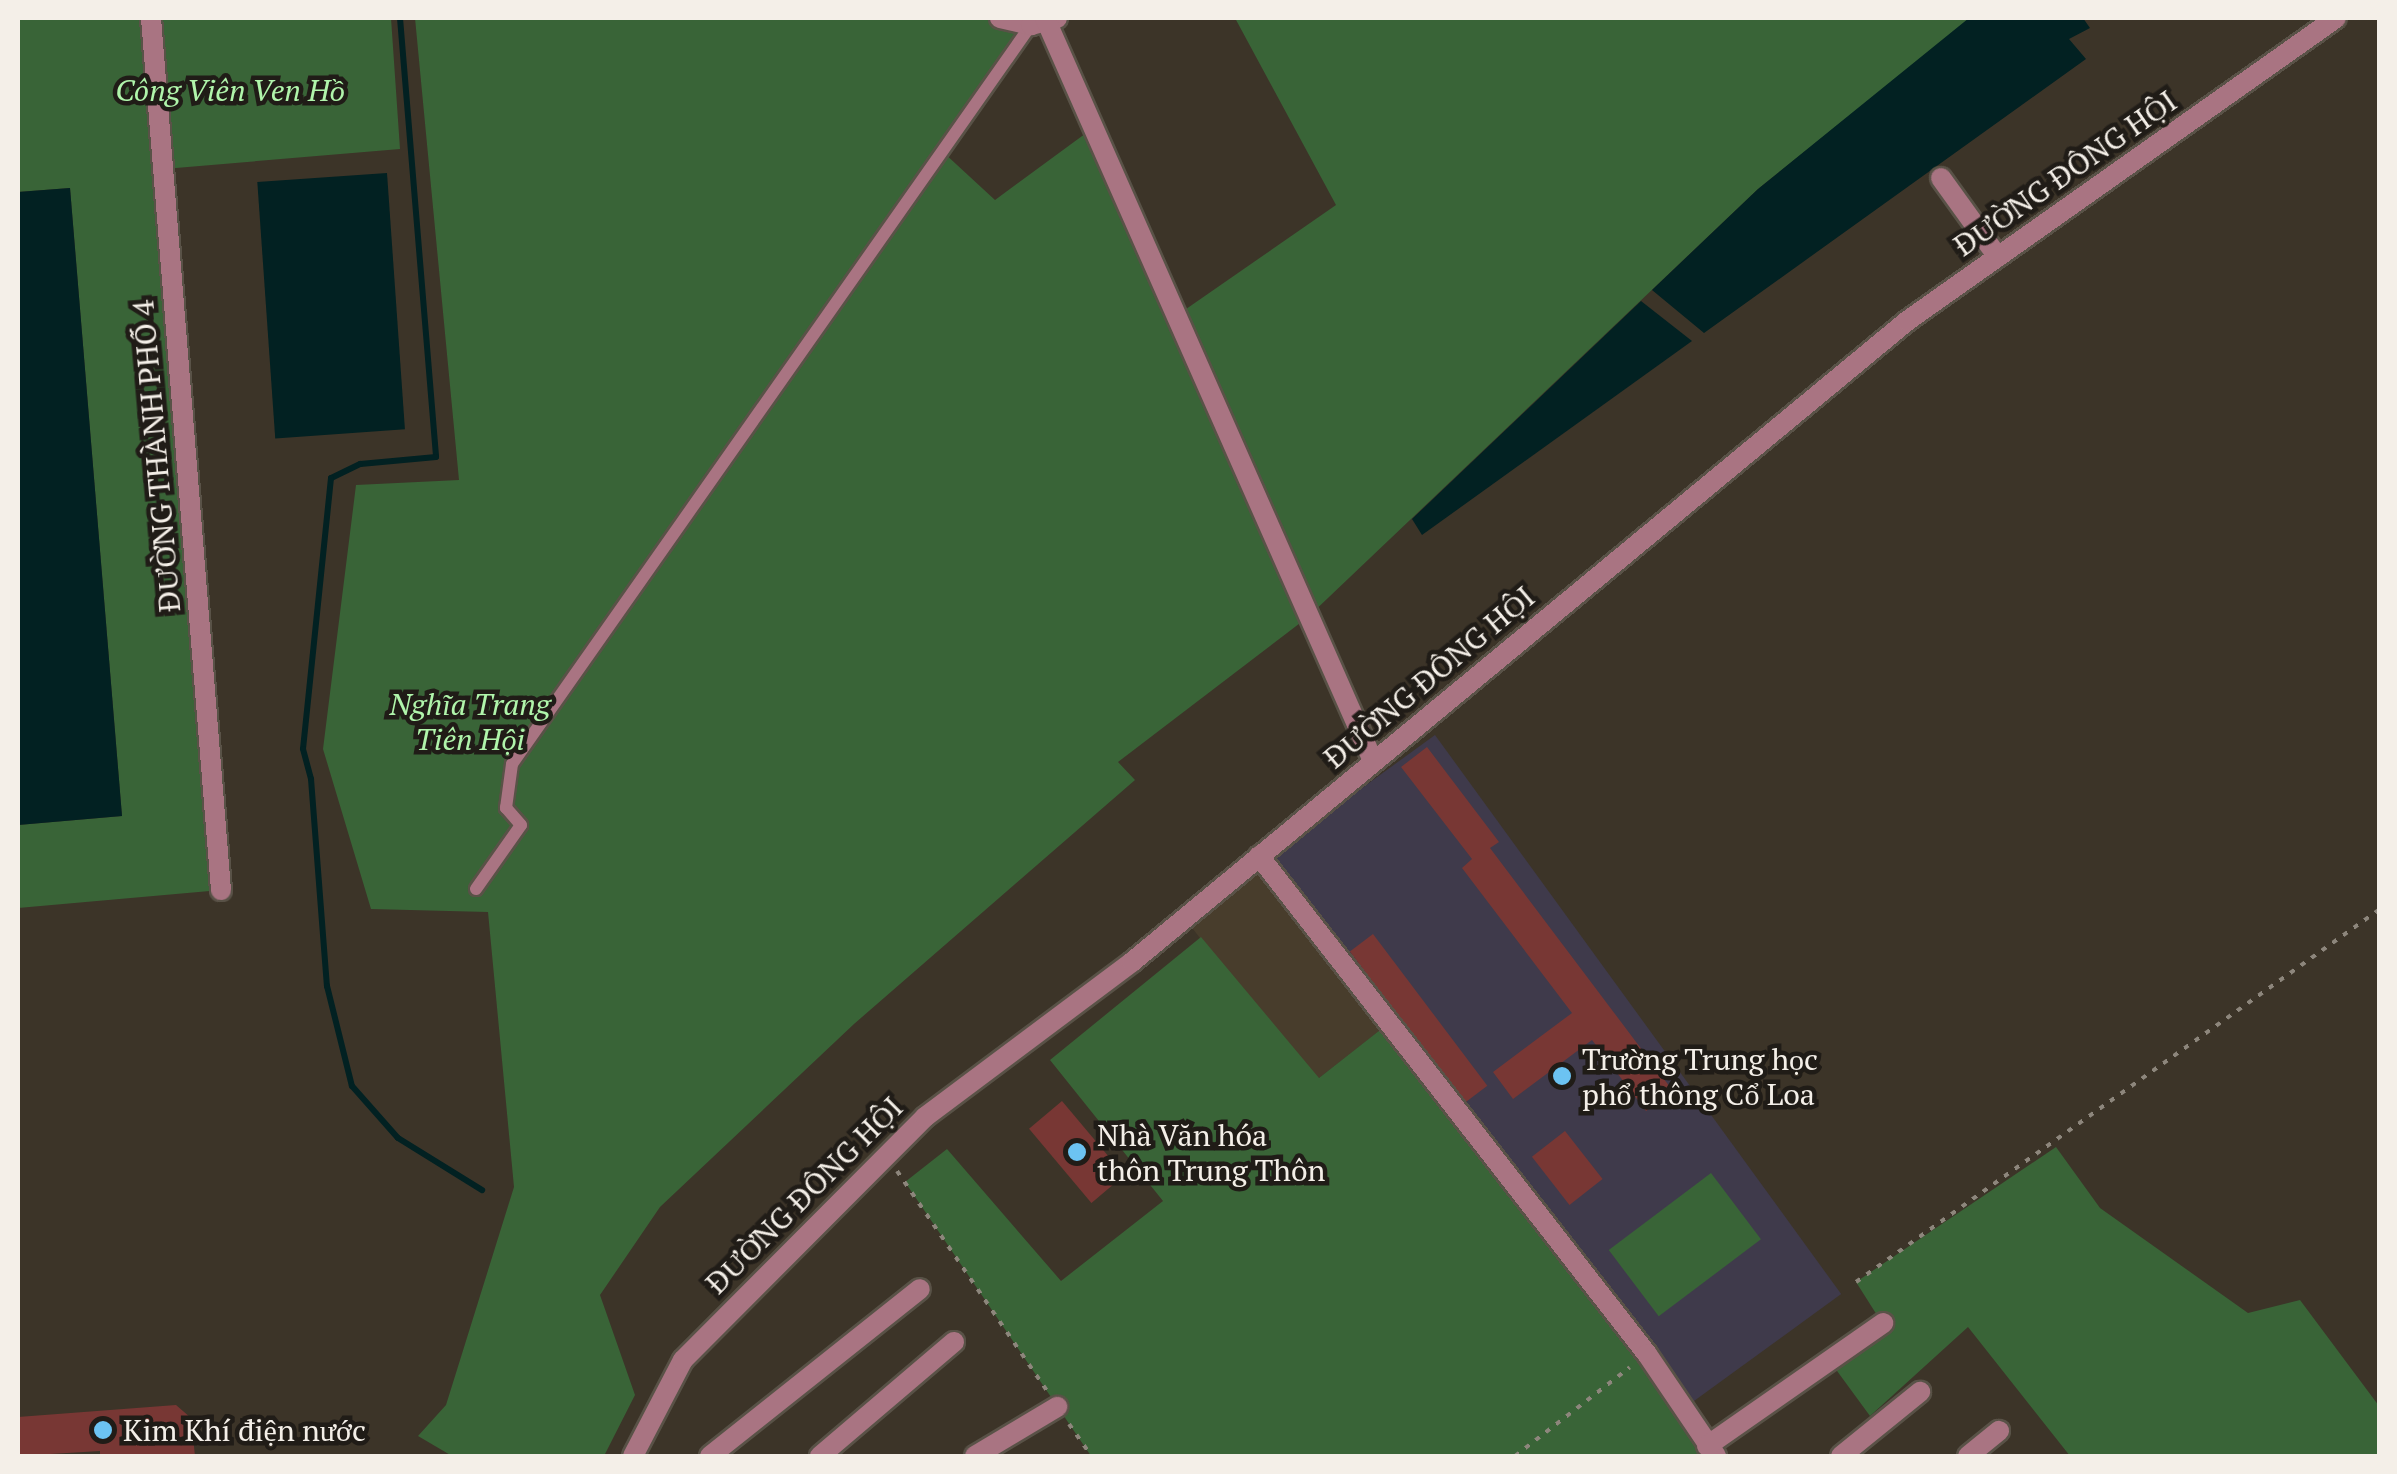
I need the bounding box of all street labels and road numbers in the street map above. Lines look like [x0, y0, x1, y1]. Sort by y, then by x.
street label: ĐƯỜNG ĐÔNG HỘI [1947, 83, 2183, 263]
street label: ĐƯỜNG THÀNH PHỐ 4 [124, 298, 188, 614]
street label: ĐƯỜNG ĐÔNG HỘI [1316, 579, 1542, 775]
street label: ĐƯỜNG ĐÔNG HỘI [698, 1089, 910, 1301]

